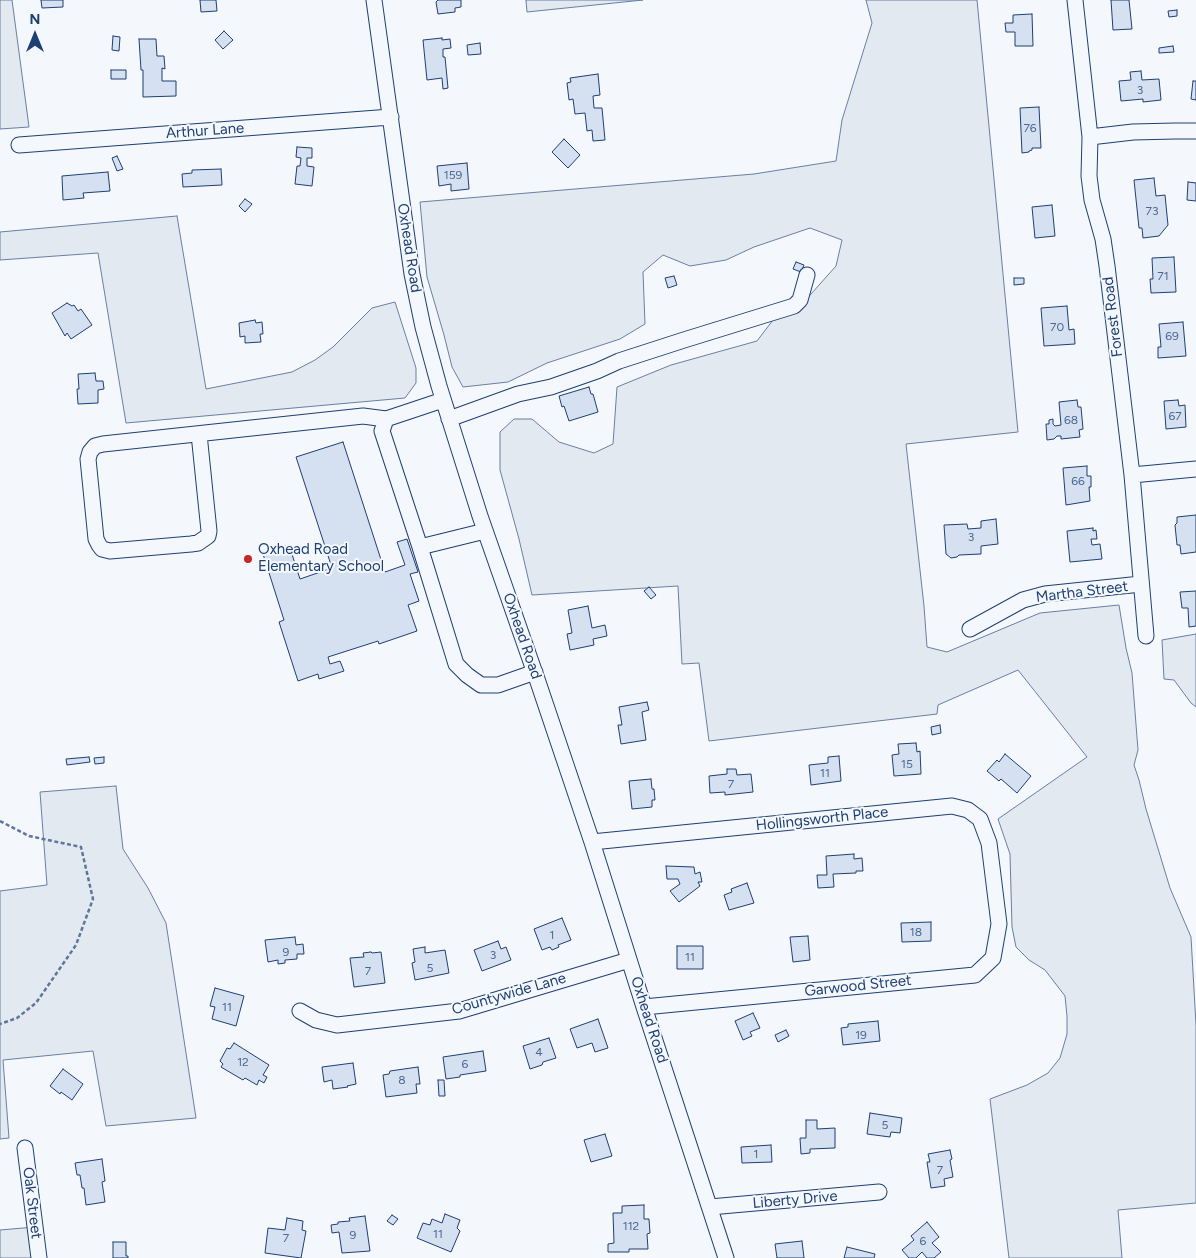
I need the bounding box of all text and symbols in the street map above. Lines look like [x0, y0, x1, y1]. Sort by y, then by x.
north arrow [10, 10, 60, 60]
text: N [30, 11, 40, 28]
house number: 3 [1137, 83, 1143, 97]
street label: Arthur Lane [165, 119, 245, 143]
house number: 76 [1023, 121, 1037, 135]
house number: 159 [444, 168, 462, 182]
street label: Oxhead Road [393, 202, 425, 294]
house number: 73 [1146, 204, 1158, 218]
house number: 71 [1157, 269, 1169, 283]
street label: Forest Road [1099, 276, 1127, 358]
house number: 70 [1050, 320, 1064, 334]
house number: 69 [1165, 329, 1179, 343]
house number: 67 [1168, 409, 1182, 423]
house number: 68 [1064, 413, 1078, 427]
house number: 66 [1071, 474, 1085, 488]
house number: 3 [968, 530, 974, 544]
place label: Oxhead Road Elementary School [258, 541, 384, 576]
marker: Oxhead Road Elementary School [242, 553, 254, 565]
street label: Martha Street [1035, 577, 1129, 607]
street label: Oxhead Road [499, 591, 545, 681]
house number: 15 [901, 757, 913, 771]
house number: 11 [820, 766, 830, 780]
house number: 7 [728, 777, 734, 791]
street label: Hollingsworth Place [755, 803, 889, 835]
house number: 18 [910, 925, 922, 939]
house number: 1 [550, 928, 554, 942]
house number: 9 [283, 945, 289, 959]
house number: 3 [490, 948, 496, 962]
house number: 11 [685, 950, 695, 964]
house number: 5 [427, 961, 433, 975]
house number: 7 [365, 964, 371, 978]
street label: Countywide Lane [450, 969, 568, 1019]
street label: Garwood Street [804, 971, 912, 1001]
street label: Oxhead Road [627, 974, 671, 1066]
house number: 11 [222, 1000, 232, 1014]
house number: 19 [855, 1028, 867, 1042]
house number: 4 [535, 1045, 543, 1059]
house number: 12 [237, 1055, 249, 1069]
house number: 6 [462, 1057, 468, 1071]
house number: 8 [398, 1073, 406, 1087]
house number: 5 [882, 1118, 888, 1132]
house number: 1 [754, 1147, 758, 1161]
house number: 7 [937, 1163, 943, 1177]
street label: Oak Street [19, 1166, 45, 1240]
street label: Liberty Drive [752, 1187, 838, 1213]
house number: 112 [623, 1219, 639, 1233]
house number: 11 [433, 1227, 443, 1241]
house number: 9 [350, 1228, 356, 1242]
house number: 7 [283, 1231, 289, 1245]
house number: 6 [920, 1234, 926, 1248]

